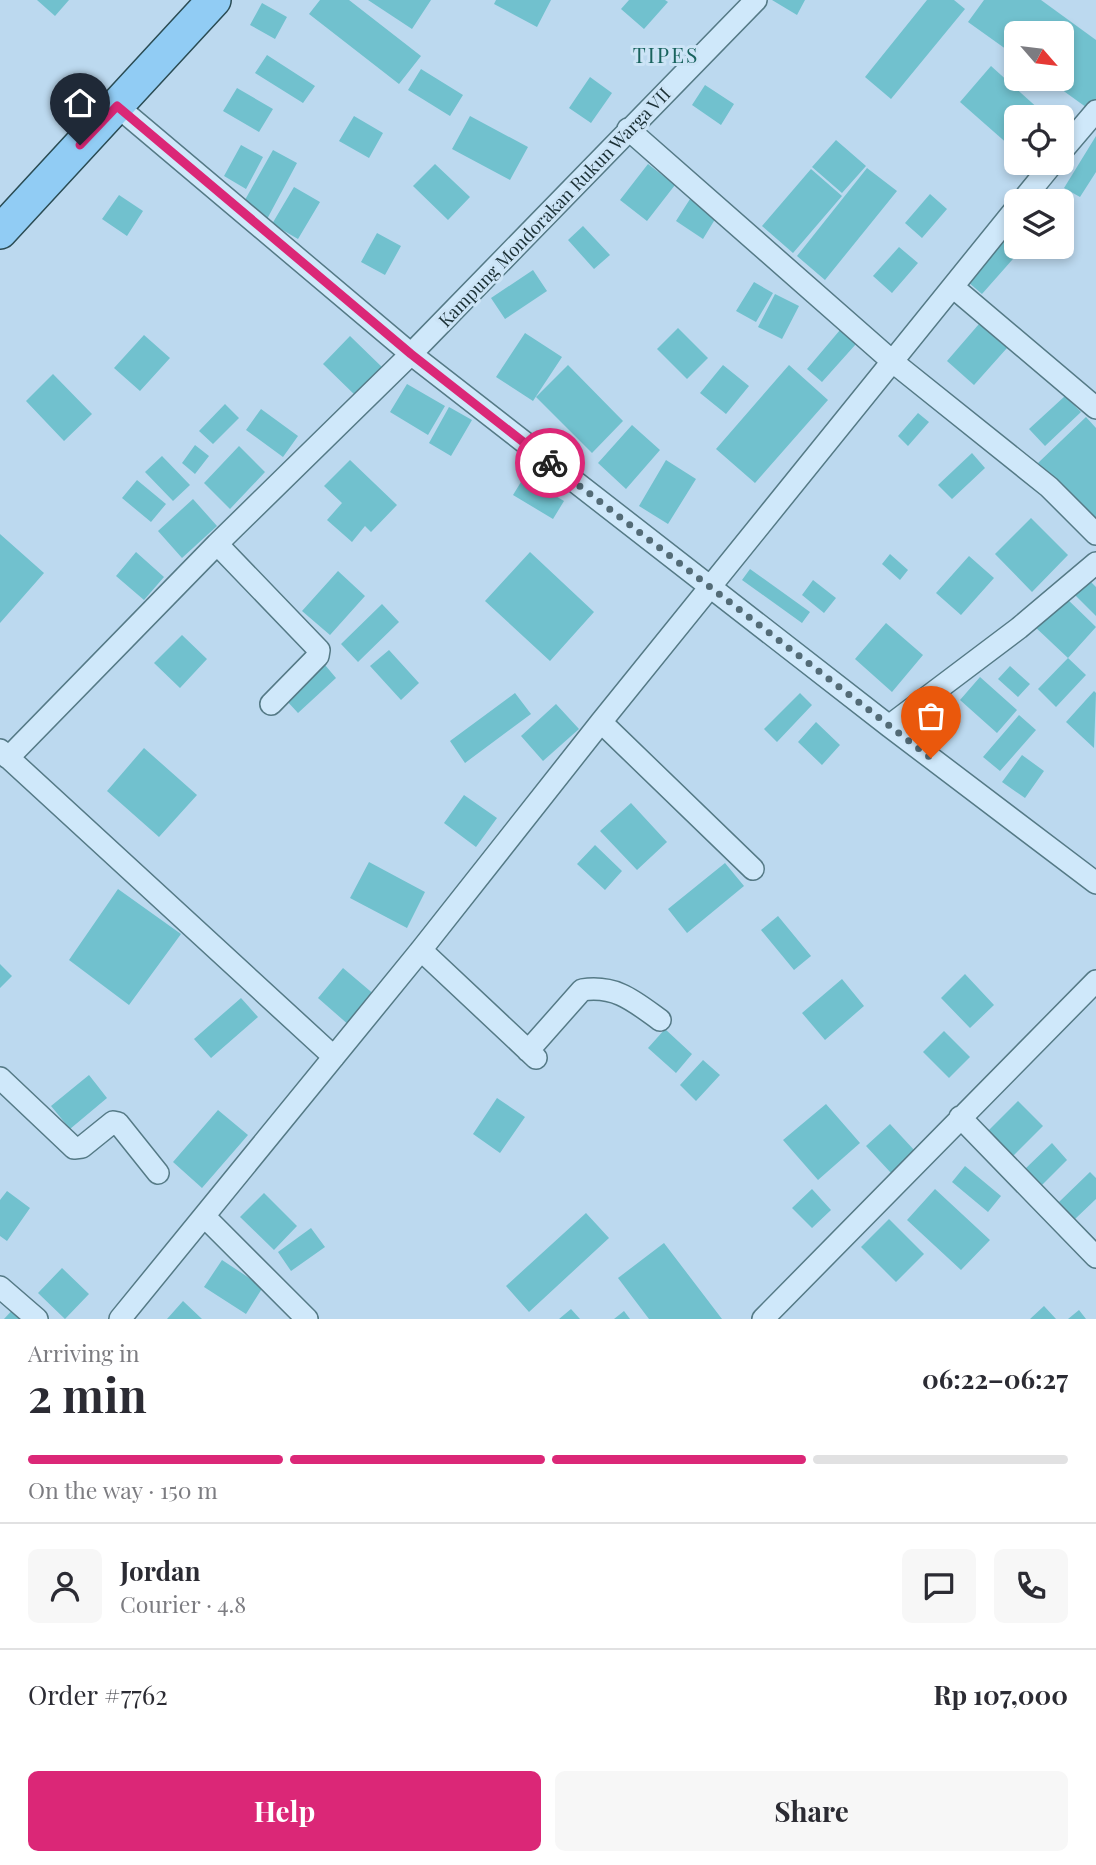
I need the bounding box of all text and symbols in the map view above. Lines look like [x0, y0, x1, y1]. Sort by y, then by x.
north arrow [1004, 21, 1074, 91]
map controls [1004, 21, 1074, 259]
district label: TIPES [633, 40, 699, 68]
pin [50, 73, 110, 145]
street label: Kampung Mondorakan Rukun Warga VII [433, 82, 675, 332]
icon: home [61, 84, 99, 122]
button: locate [1004, 105, 1074, 175]
button: layers [1004, 189, 1074, 259]
courier [515, 428, 585, 498]
icon: bike [531, 444, 569, 482]
pin [901, 686, 961, 758]
icon: bag [912, 697, 950, 735]
text: Arriving in [28, 1337, 140, 1368]
text: 06:22–06:27 [922, 1361, 1068, 1396]
text: 2 min [28, 1363, 147, 1425]
text: On the way · 150 m [28, 1474, 218, 1505]
button: person [28, 1549, 102, 1623]
button: chat [902, 1549, 976, 1623]
button: phone [994, 1549, 1068, 1623]
text: Jordan [120, 1553, 200, 1588]
text: Courier · 4.8 [120, 1588, 246, 1619]
text: Order #7762 [28, 1677, 168, 1712]
text: Rp 107,000 [933, 1677, 1068, 1712]
button: Help [28, 1771, 541, 1851]
button: Share [555, 1771, 1068, 1851]

